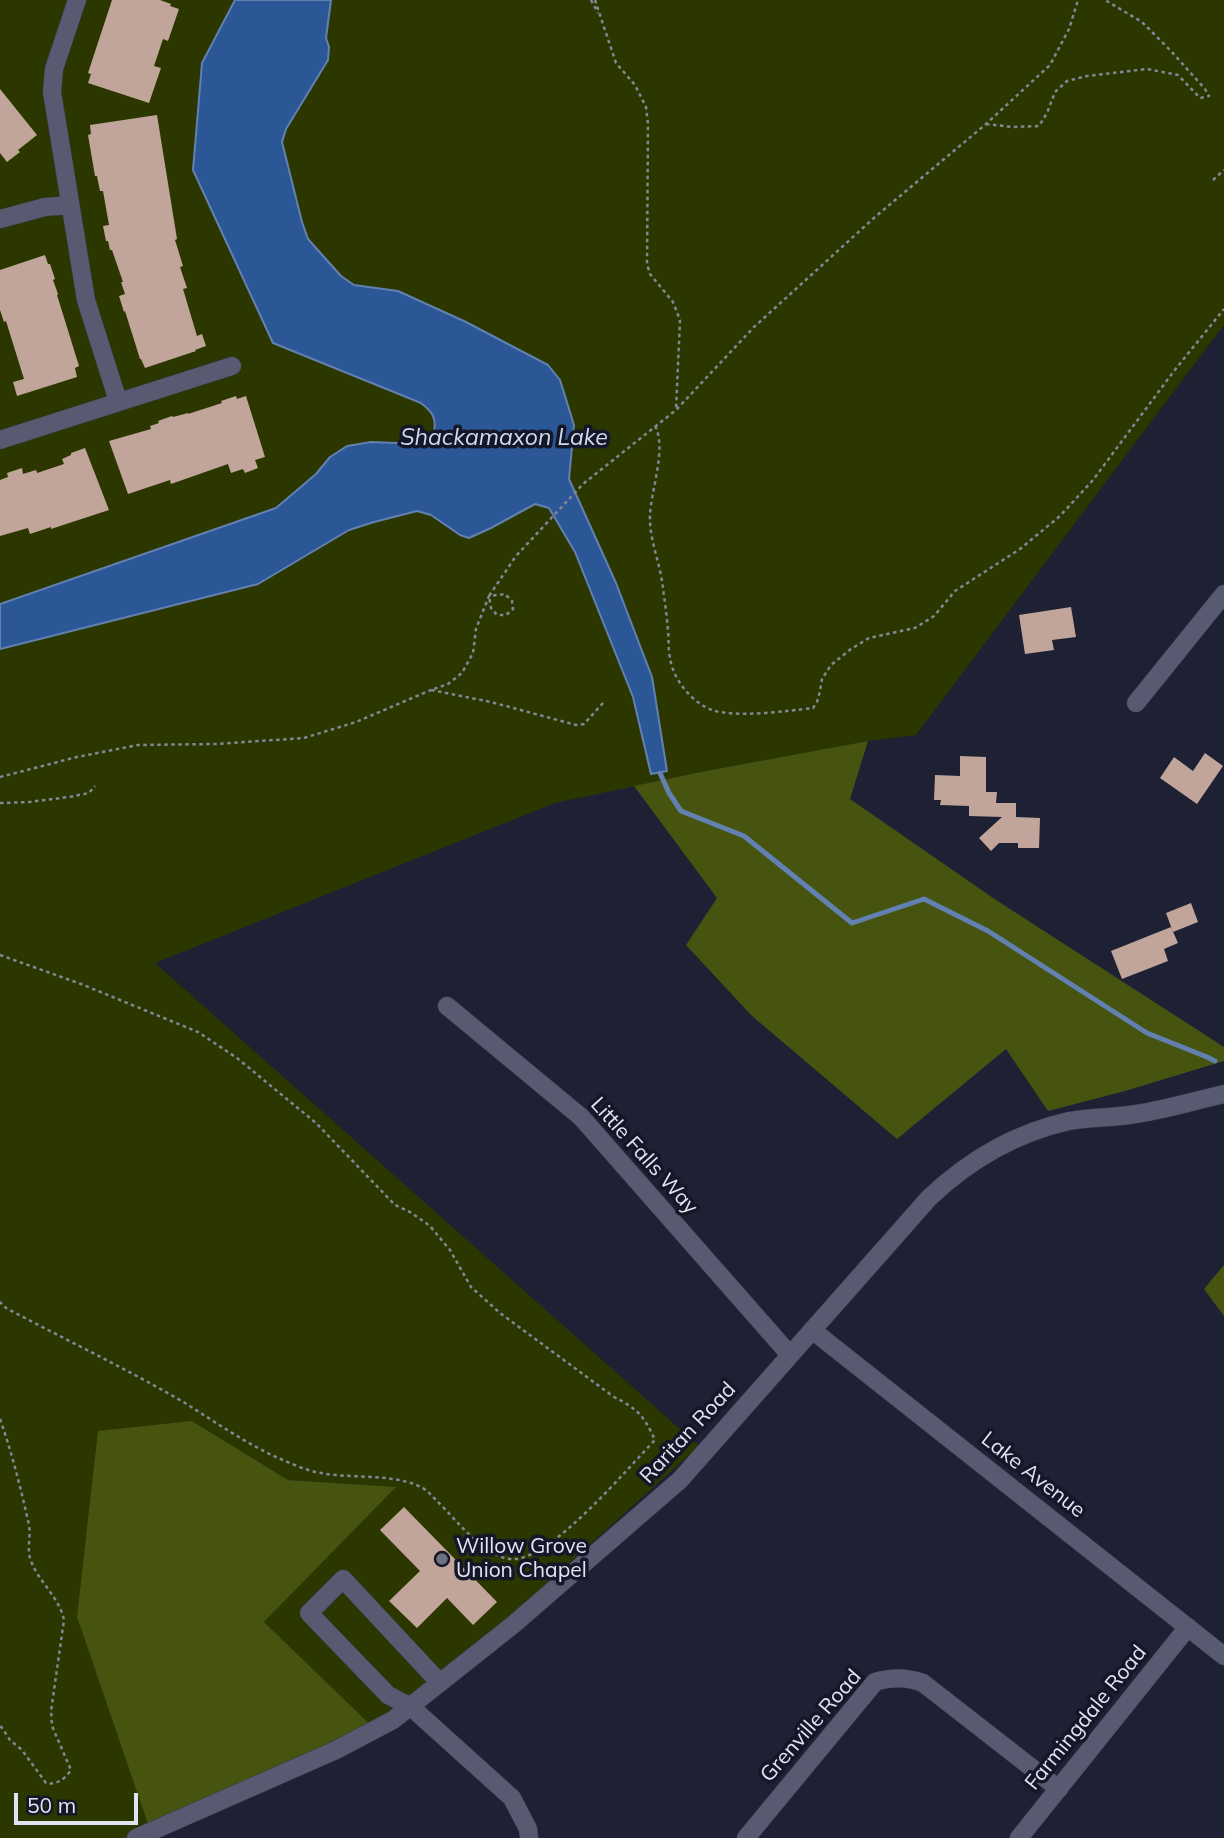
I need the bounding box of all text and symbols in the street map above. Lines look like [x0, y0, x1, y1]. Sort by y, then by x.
water label: Shackamaxon Lake [400, 424, 608, 452]
street label: Little Falls Way [585, 1092, 703, 1220]
street label: Raritan Road [635, 1377, 741, 1489]
street label: Lake Avenue [976, 1427, 1090, 1523]
place label: Willow Grove Union Chapel [456, 1534, 587, 1584]
marker: Willow Grove Union Chapel [434, 1551, 450, 1567]
street label: Farmingdale Road [1020, 1641, 1152, 1795]
street label: Grenville Road [755, 1665, 867, 1787]
scale bar [18, 1778, 142, 1822]
text: 50 m [27, 1792, 76, 1818]

